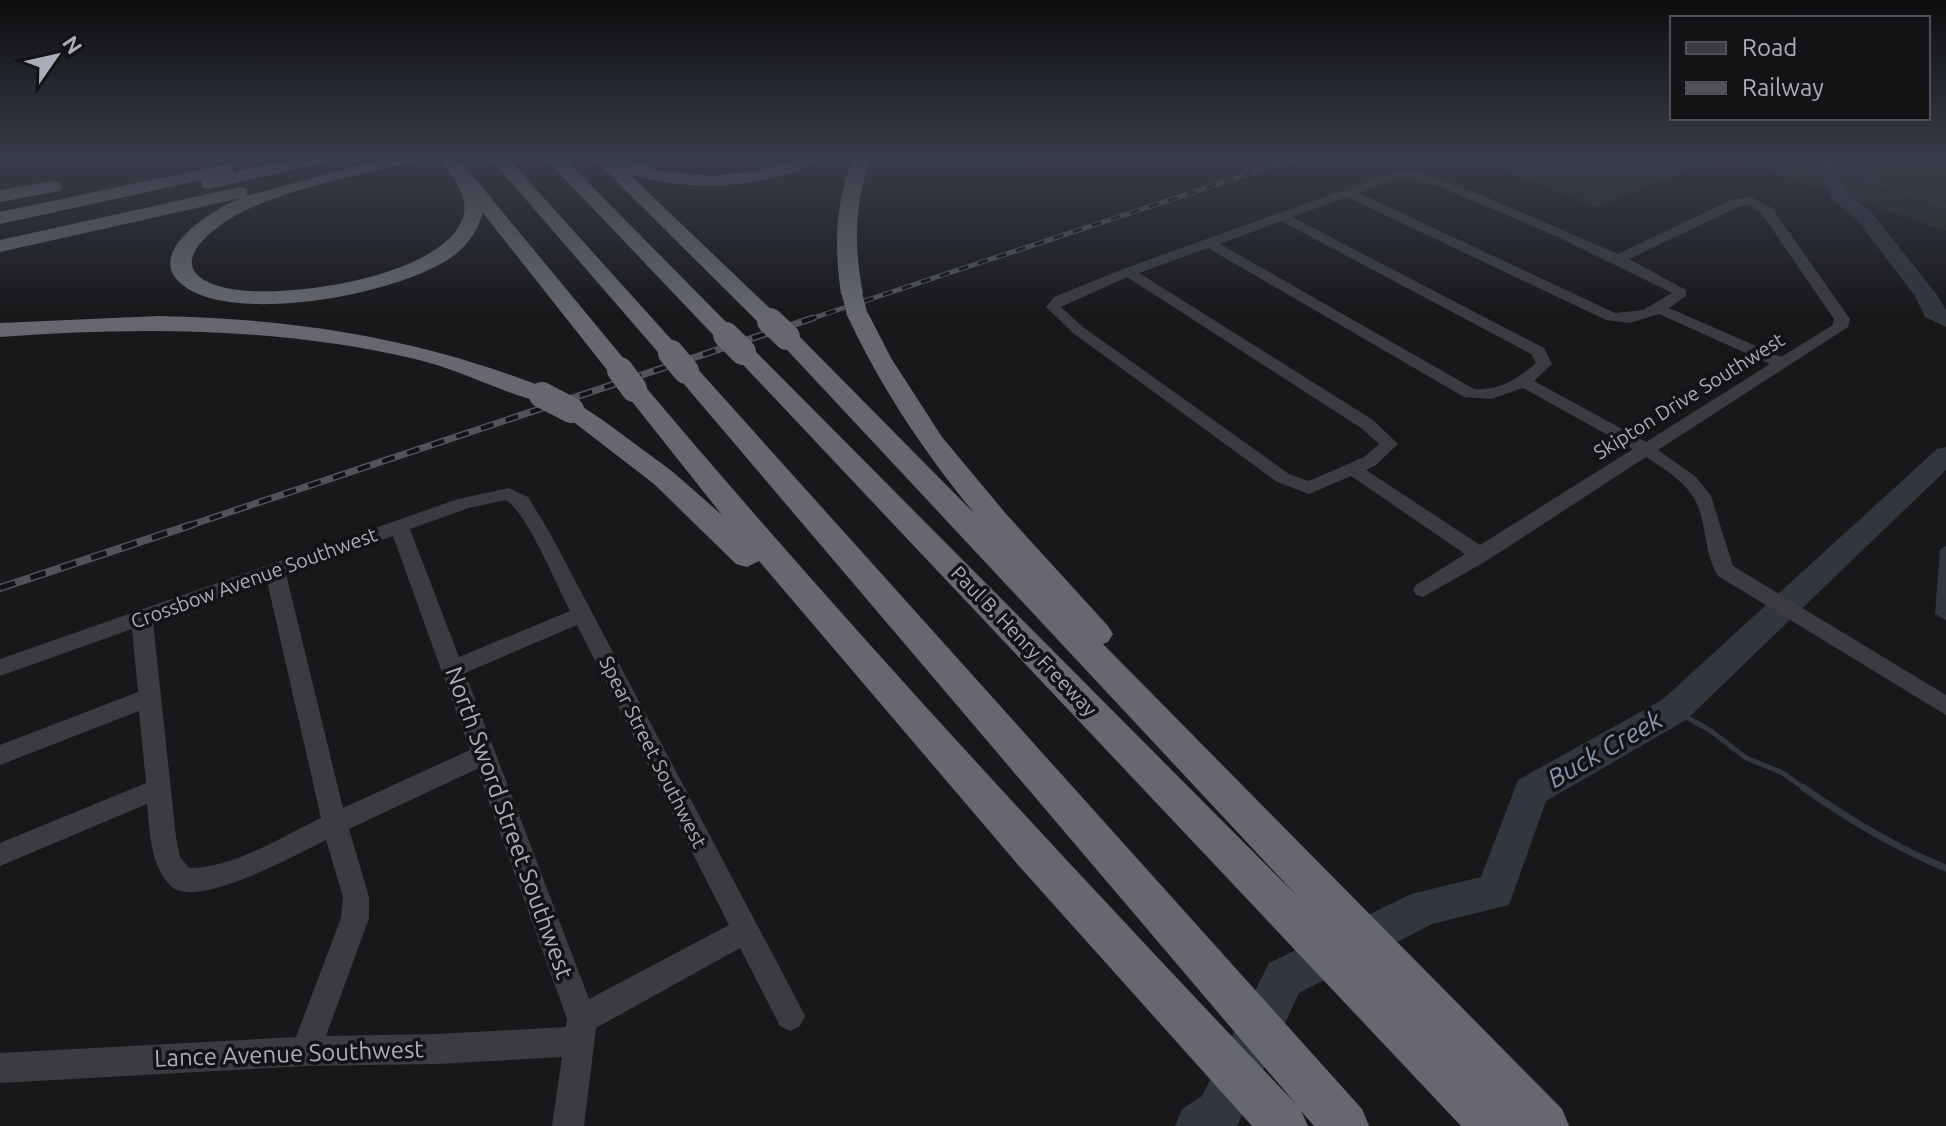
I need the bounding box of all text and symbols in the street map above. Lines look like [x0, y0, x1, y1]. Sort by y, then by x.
north arrow [16, 16, 96, 96]
legend [1670, 16, 1930, 120]
text: N [58, 31, 88, 58]
text: Road [1742, 34, 1797, 61]
text: Railway [1742, 74, 1824, 101]
street label: Skipton Drive Southwest [1589, 327, 1788, 464]
street label: Crossbow Avenue Southwest [128, 522, 380, 633]
street label: Paul B. Henry Freeway [947, 561, 1102, 721]
street label: Spear Street Southwest [595, 652, 712, 852]
street label: North Sword Street Southwest [440, 663, 579, 983]
water label: Buck Creek [1542, 704, 1668, 793]
street label: Lance Avenue Southwest [154, 1035, 425, 1072]

